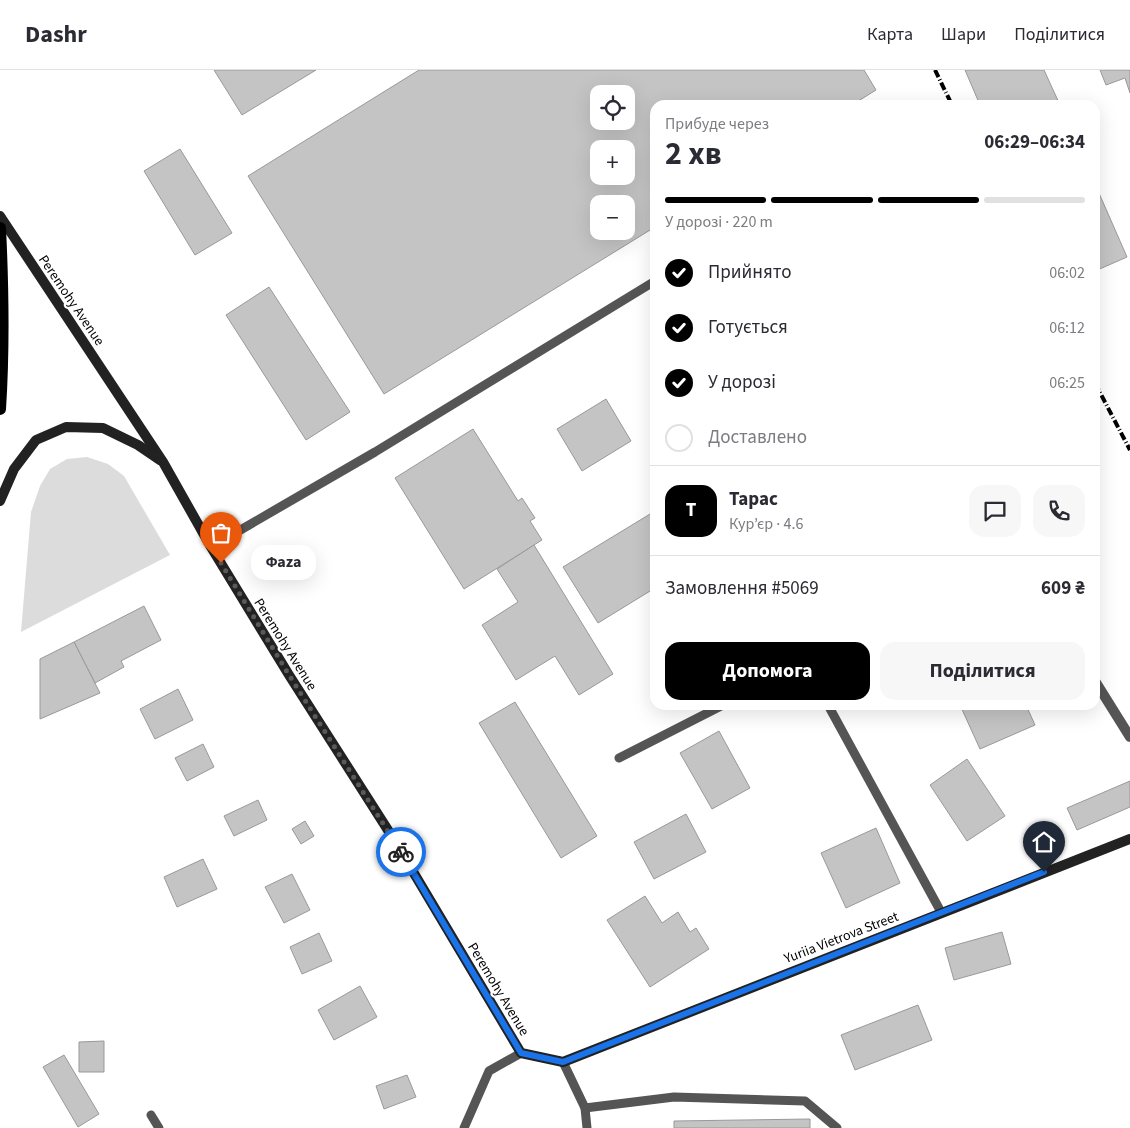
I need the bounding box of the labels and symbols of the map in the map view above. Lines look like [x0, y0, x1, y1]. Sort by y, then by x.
street label: Peremohy Avenue [33, 251, 109, 350]
pin [200, 512, 242, 563]
callout: Фаzа [251, 546, 316, 580]
street label: Peremohy Avenue [249, 594, 322, 695]
pin [1023, 821, 1065, 872]
courier [376, 827, 426, 877]
street label: Yuriia Vietrova Street [780, 907, 902, 969]
street label: Peremohy Avenue [462, 939, 534, 1040]

